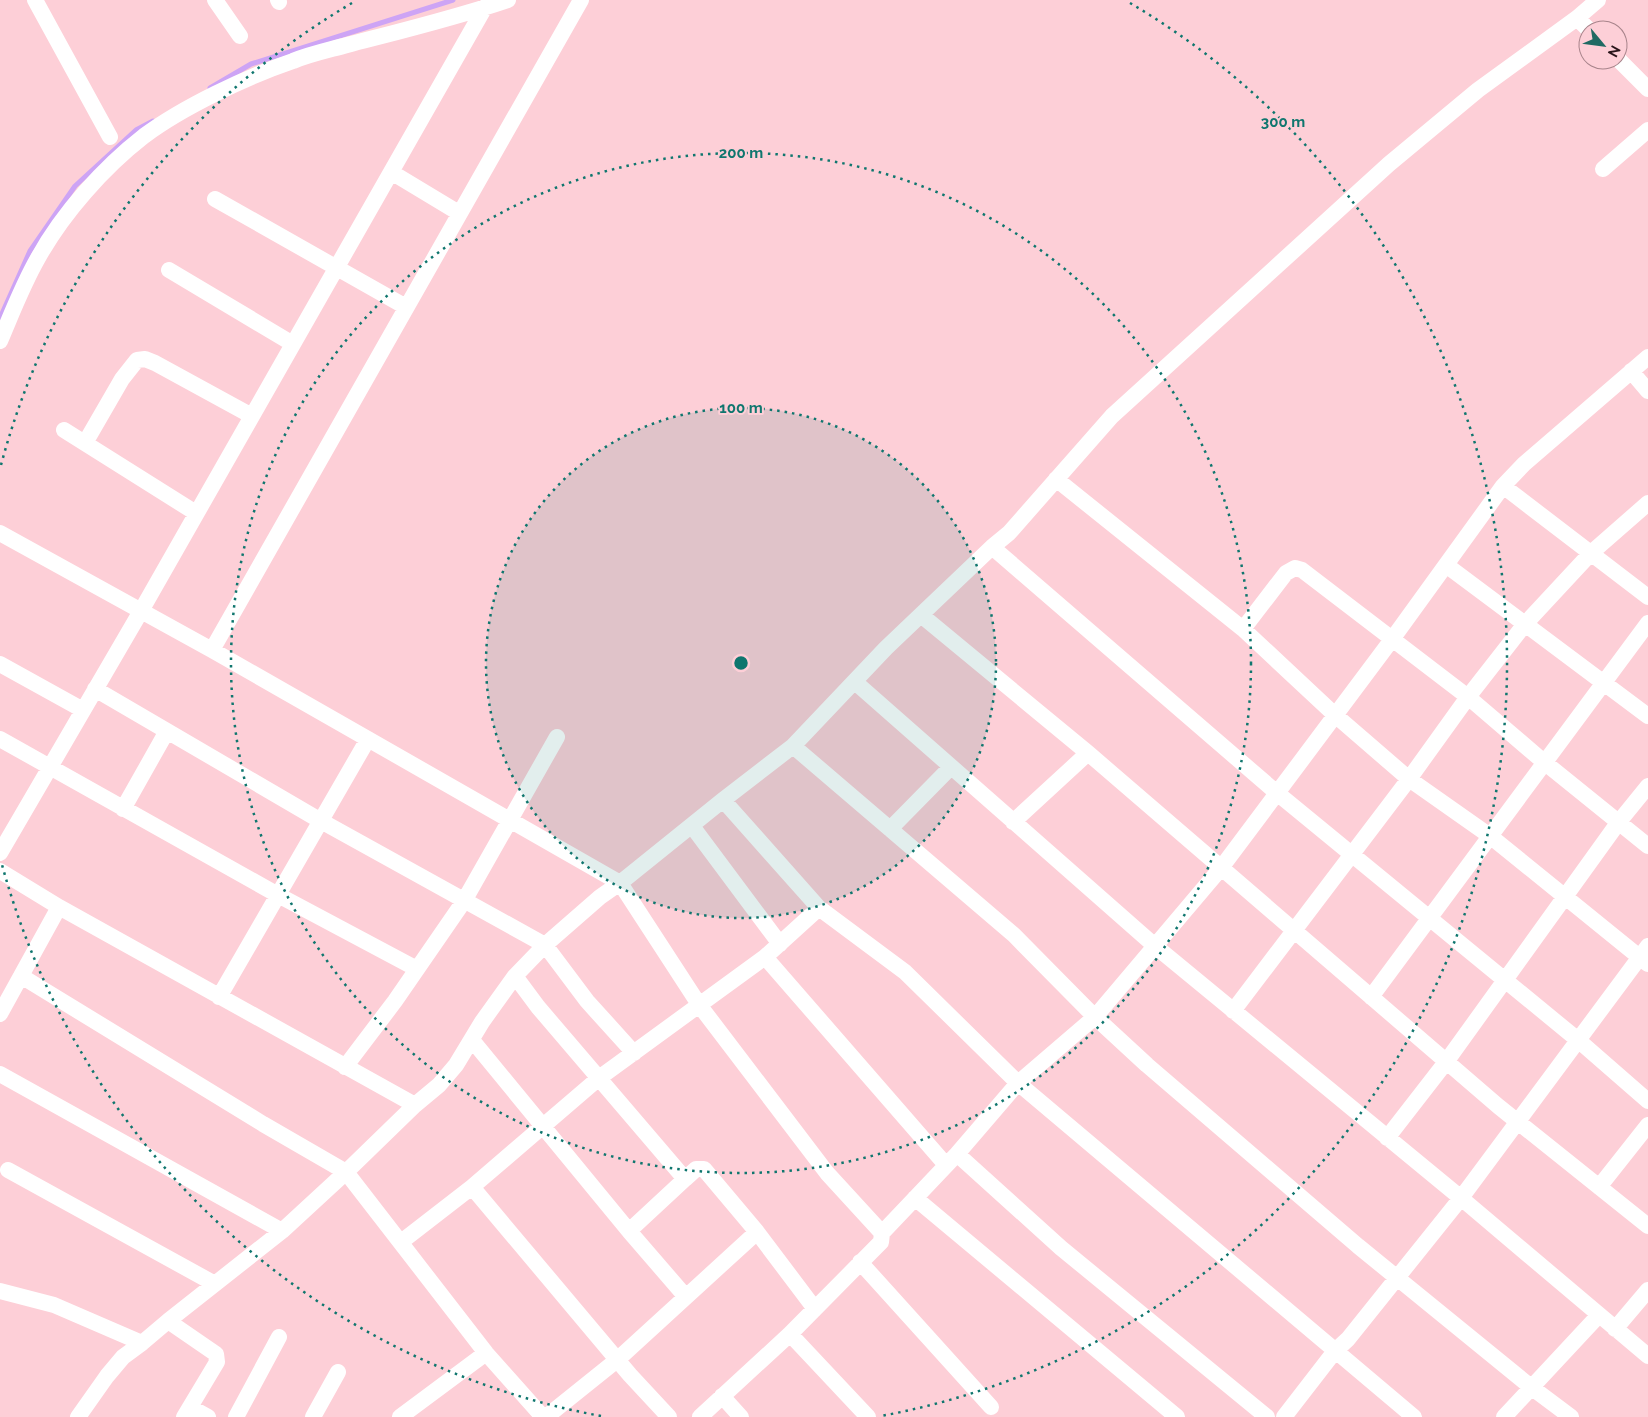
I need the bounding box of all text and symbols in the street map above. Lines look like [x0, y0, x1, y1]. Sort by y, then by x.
north arrow [1578, 20, 1628, 70]
text: N [1605, 43, 1624, 60]
text: 300 m [1261, 113, 1305, 131]
text: 200 m [719, 144, 763, 162]
text: 100 m [719, 399, 763, 417]
centre of rings [732, 654, 750, 672]

